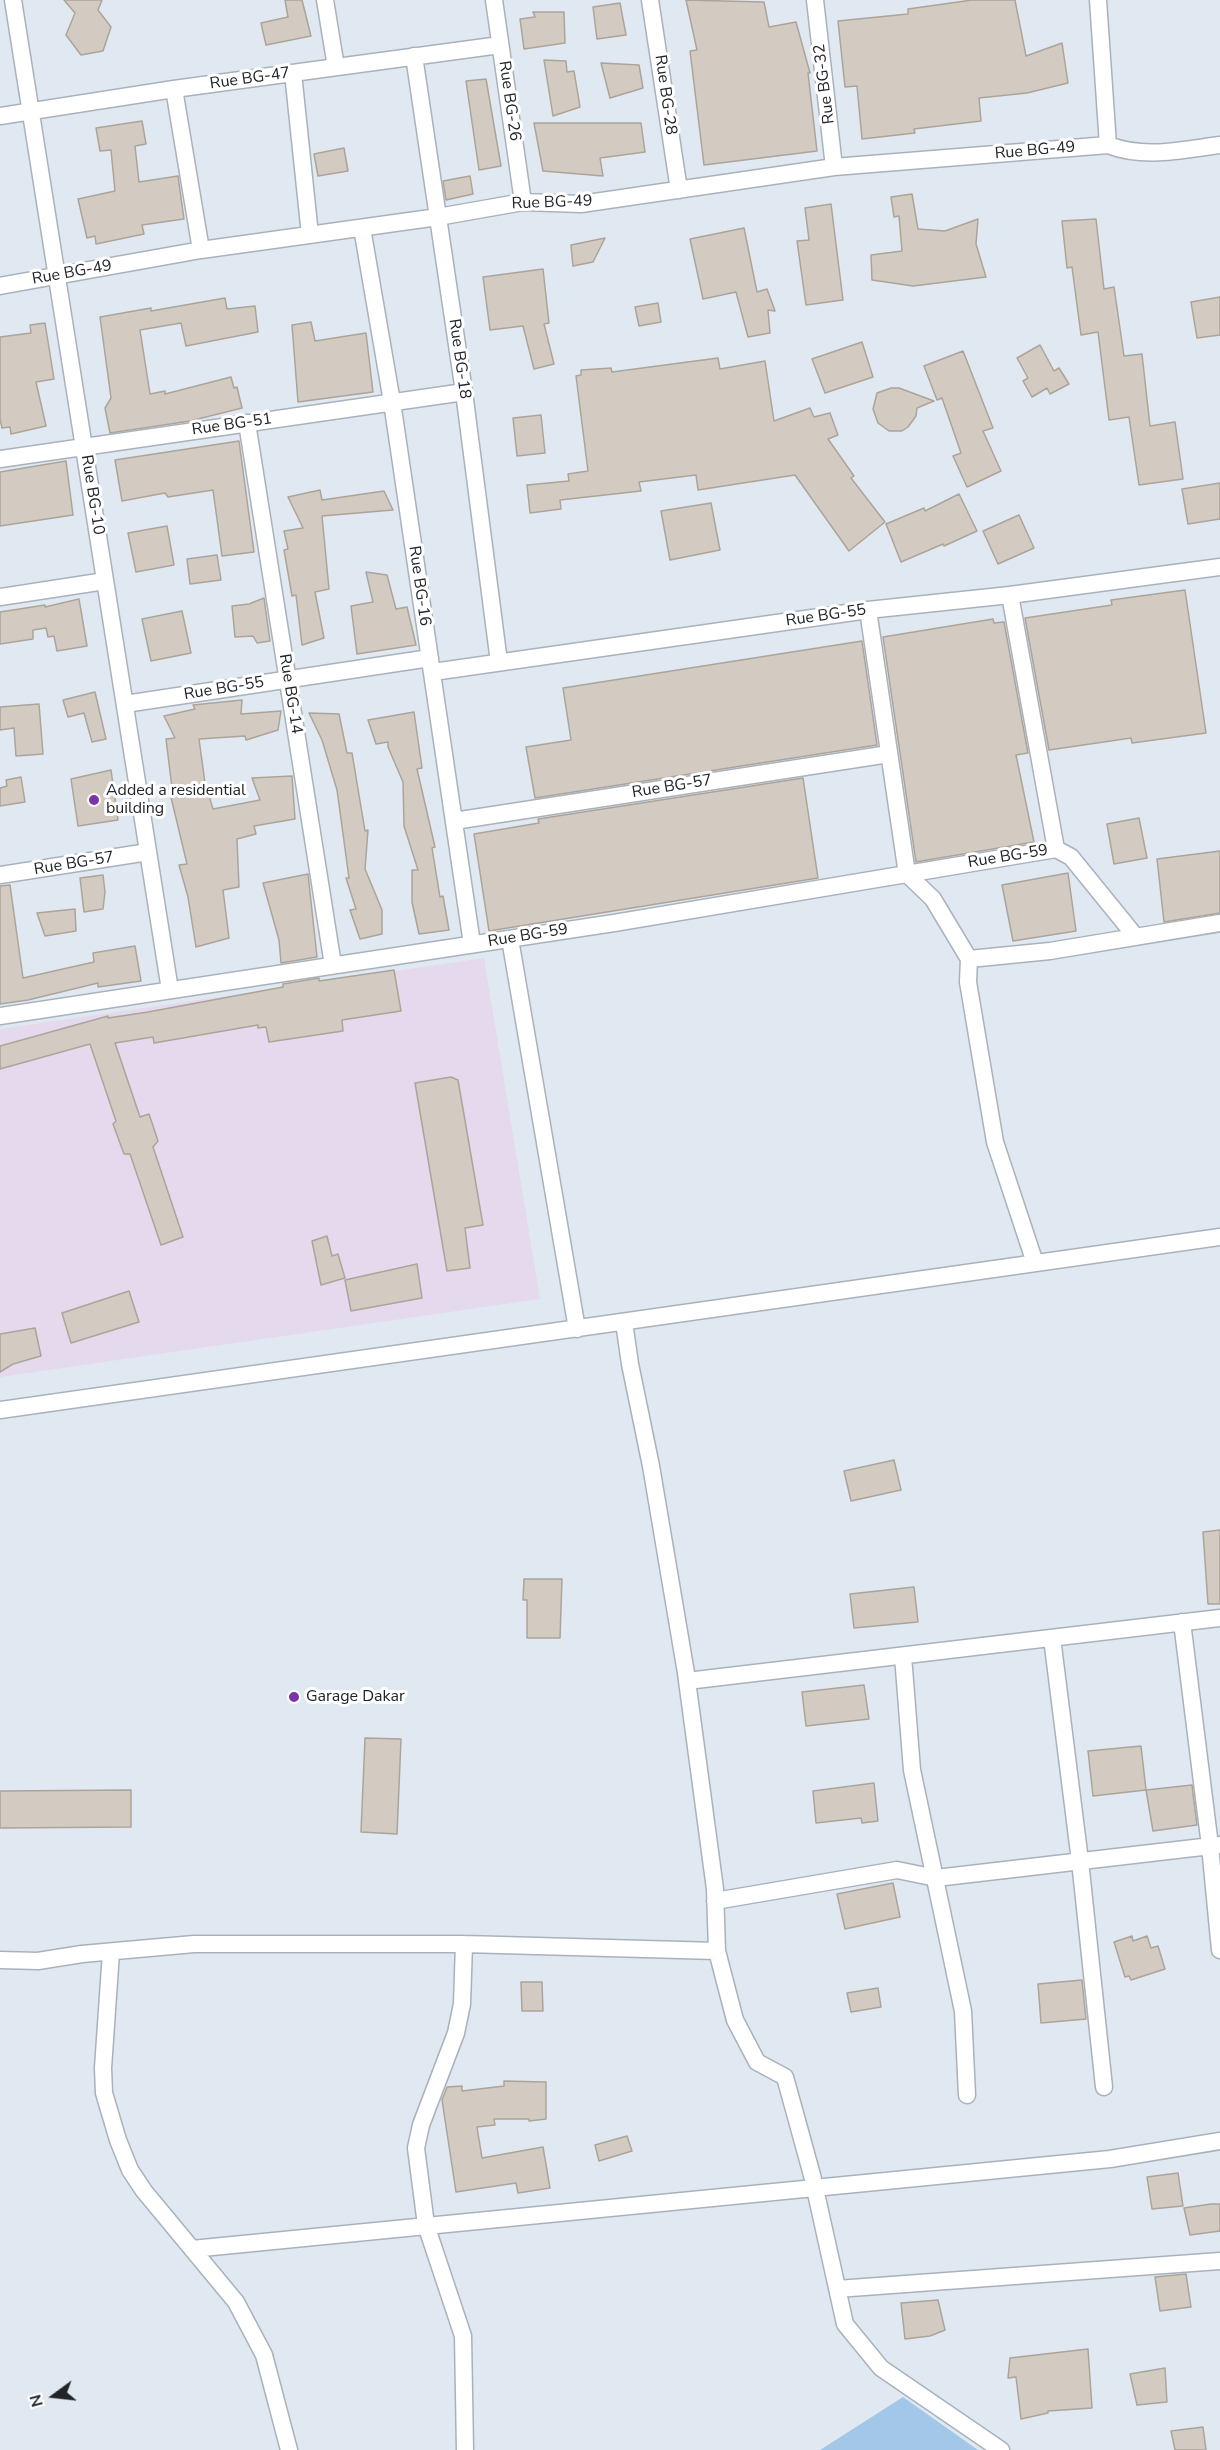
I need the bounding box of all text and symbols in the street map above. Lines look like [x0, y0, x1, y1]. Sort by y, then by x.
street label: Rue BG-32 [811, 43, 839, 125]
street label: Rue BG-28 [650, 54, 680, 136]
street label: Rue BG-26 [494, 60, 524, 142]
street label: Rue BG-47 [209, 64, 291, 94]
street label: Rue BG-49 [994, 138, 1076, 164]
street label: Rue BG-49 [511, 192, 593, 214]
street label: Rue BG-49 [31, 257, 113, 289]
street label: Rue BG-18 [444, 318, 474, 400]
street label: Rue BG-51 [191, 410, 273, 440]
street label: Rue BG-10 [76, 454, 108, 536]
street label: Rue BG-16 [404, 545, 434, 627]
street label: Rue BG-55 [785, 601, 867, 631]
street label: Rue BG-14 [274, 653, 306, 735]
street label: Rue BG-55 [183, 673, 265, 705]
street label: Rue BG-57 [631, 771, 713, 803]
place label: Added a residential building [106, 781, 246, 819]
marker: Added a residential building [87, 793, 101, 807]
street label: Rue BG-59 [967, 841, 1049, 873]
street label: Rue BG-57 [33, 848, 115, 880]
street label: Rue BG-59 [487, 920, 569, 952]
place label: Garage Dakar [306, 1687, 405, 1707]
marker: Garage Dakar [287, 1690, 301, 1704]
north arrow [24, 2366, 84, 2426]
text: N [24, 2392, 49, 2409]

